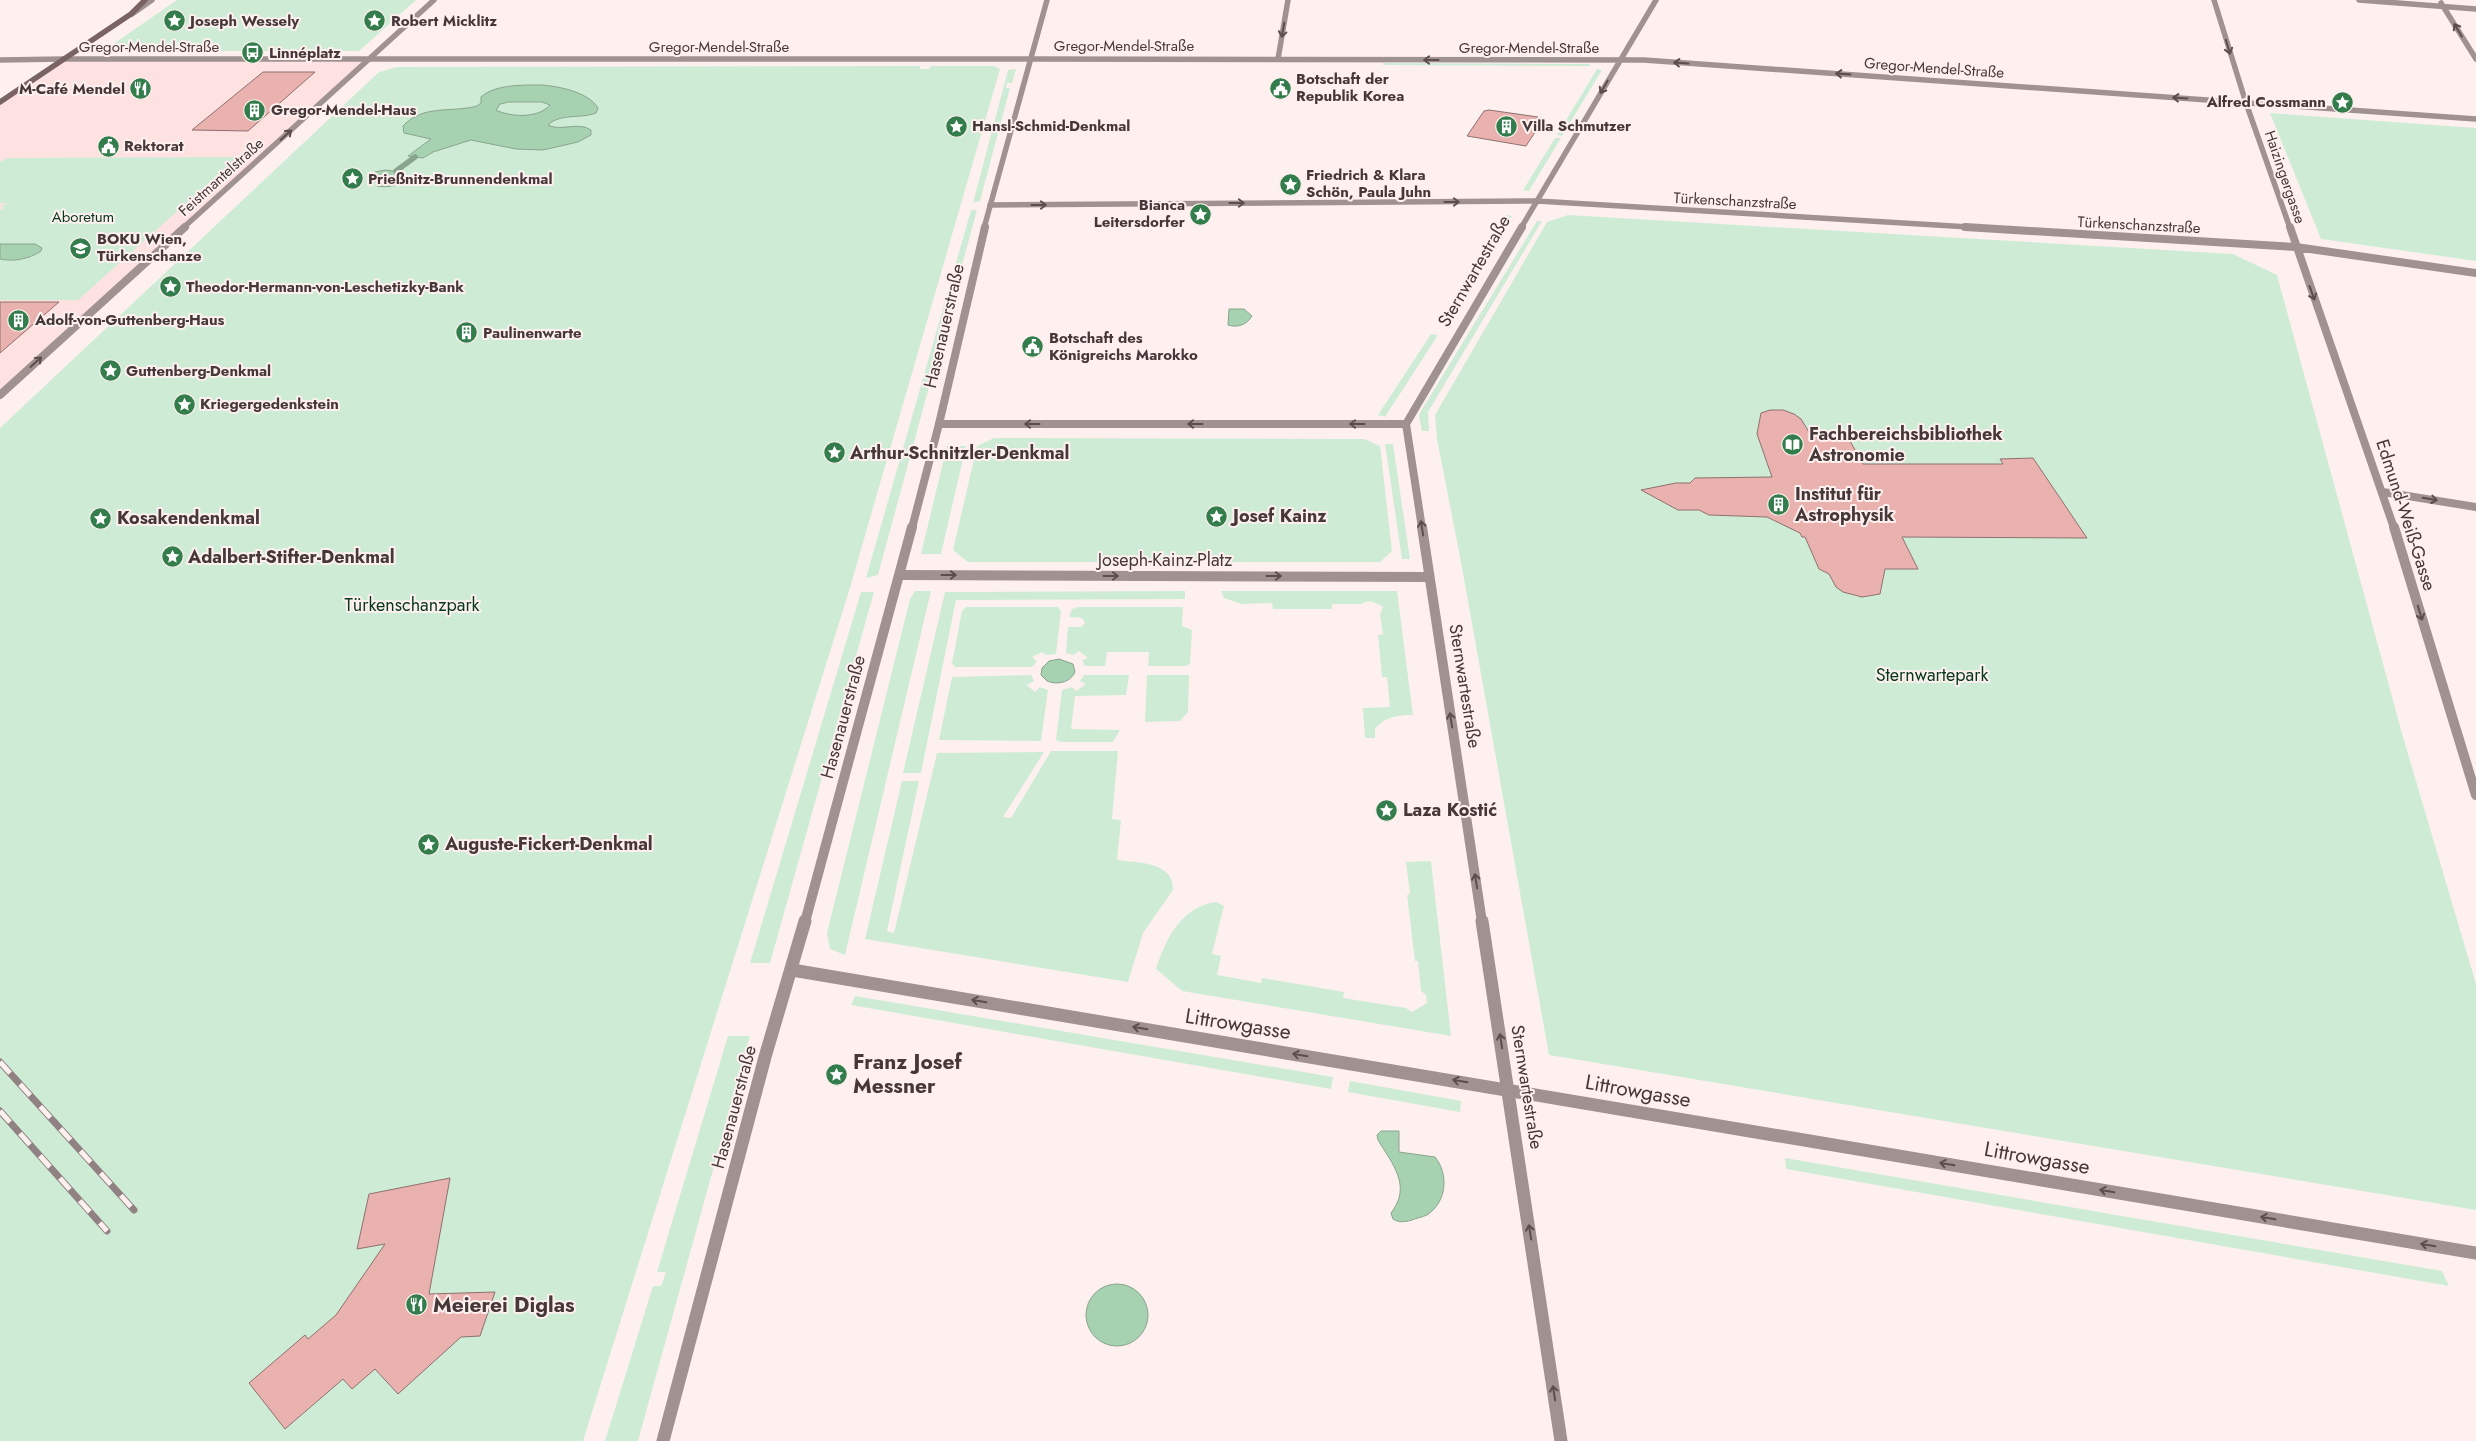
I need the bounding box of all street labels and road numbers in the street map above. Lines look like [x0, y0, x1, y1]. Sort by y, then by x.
street label: Gregor-Mendel-Straße [1054, 35, 1194, 57]
street label: Gregor-Mendel-Straße [79, 36, 219, 58]
street label: Gregor-Mendel-Straße [649, 36, 789, 58]
street label: Gregor-Mendel-Straße [1459, 37, 1599, 59]
street label: Gregor-Mendel-Straße [1863, 52, 2005, 84]
street label: Haizingergasse [2259, 127, 2311, 227]
street label: Feistmantelstraße [173, 132, 269, 221]
street label: Türkenschanzstraße [1673, 187, 1797, 215]
street label: Sternwartestraße [1431, 210, 1517, 332]
street label: Türkenschanzstraße [2077, 211, 2201, 239]
street label: Hasenauerstraße [917, 261, 971, 391]
street label: Edmund-Weiß-Gasse [2369, 436, 2443, 594]
street label: Joseph-Kainz-Platz [1096, 547, 1233, 573]
street label: Sternwartestraße [1442, 622, 1488, 750]
street label: Hasenauerstraße [814, 652, 872, 782]
street label: Littrowgasse [1183, 1001, 1293, 1047]
street label: Sternwartestraße [1504, 1023, 1550, 1151]
street label: Hasenauerstraße [705, 1042, 763, 1172]
street label: Littrowgasse [1583, 1067, 1693, 1115]
street label: Littrowgasse [1982, 1134, 2092, 1182]

